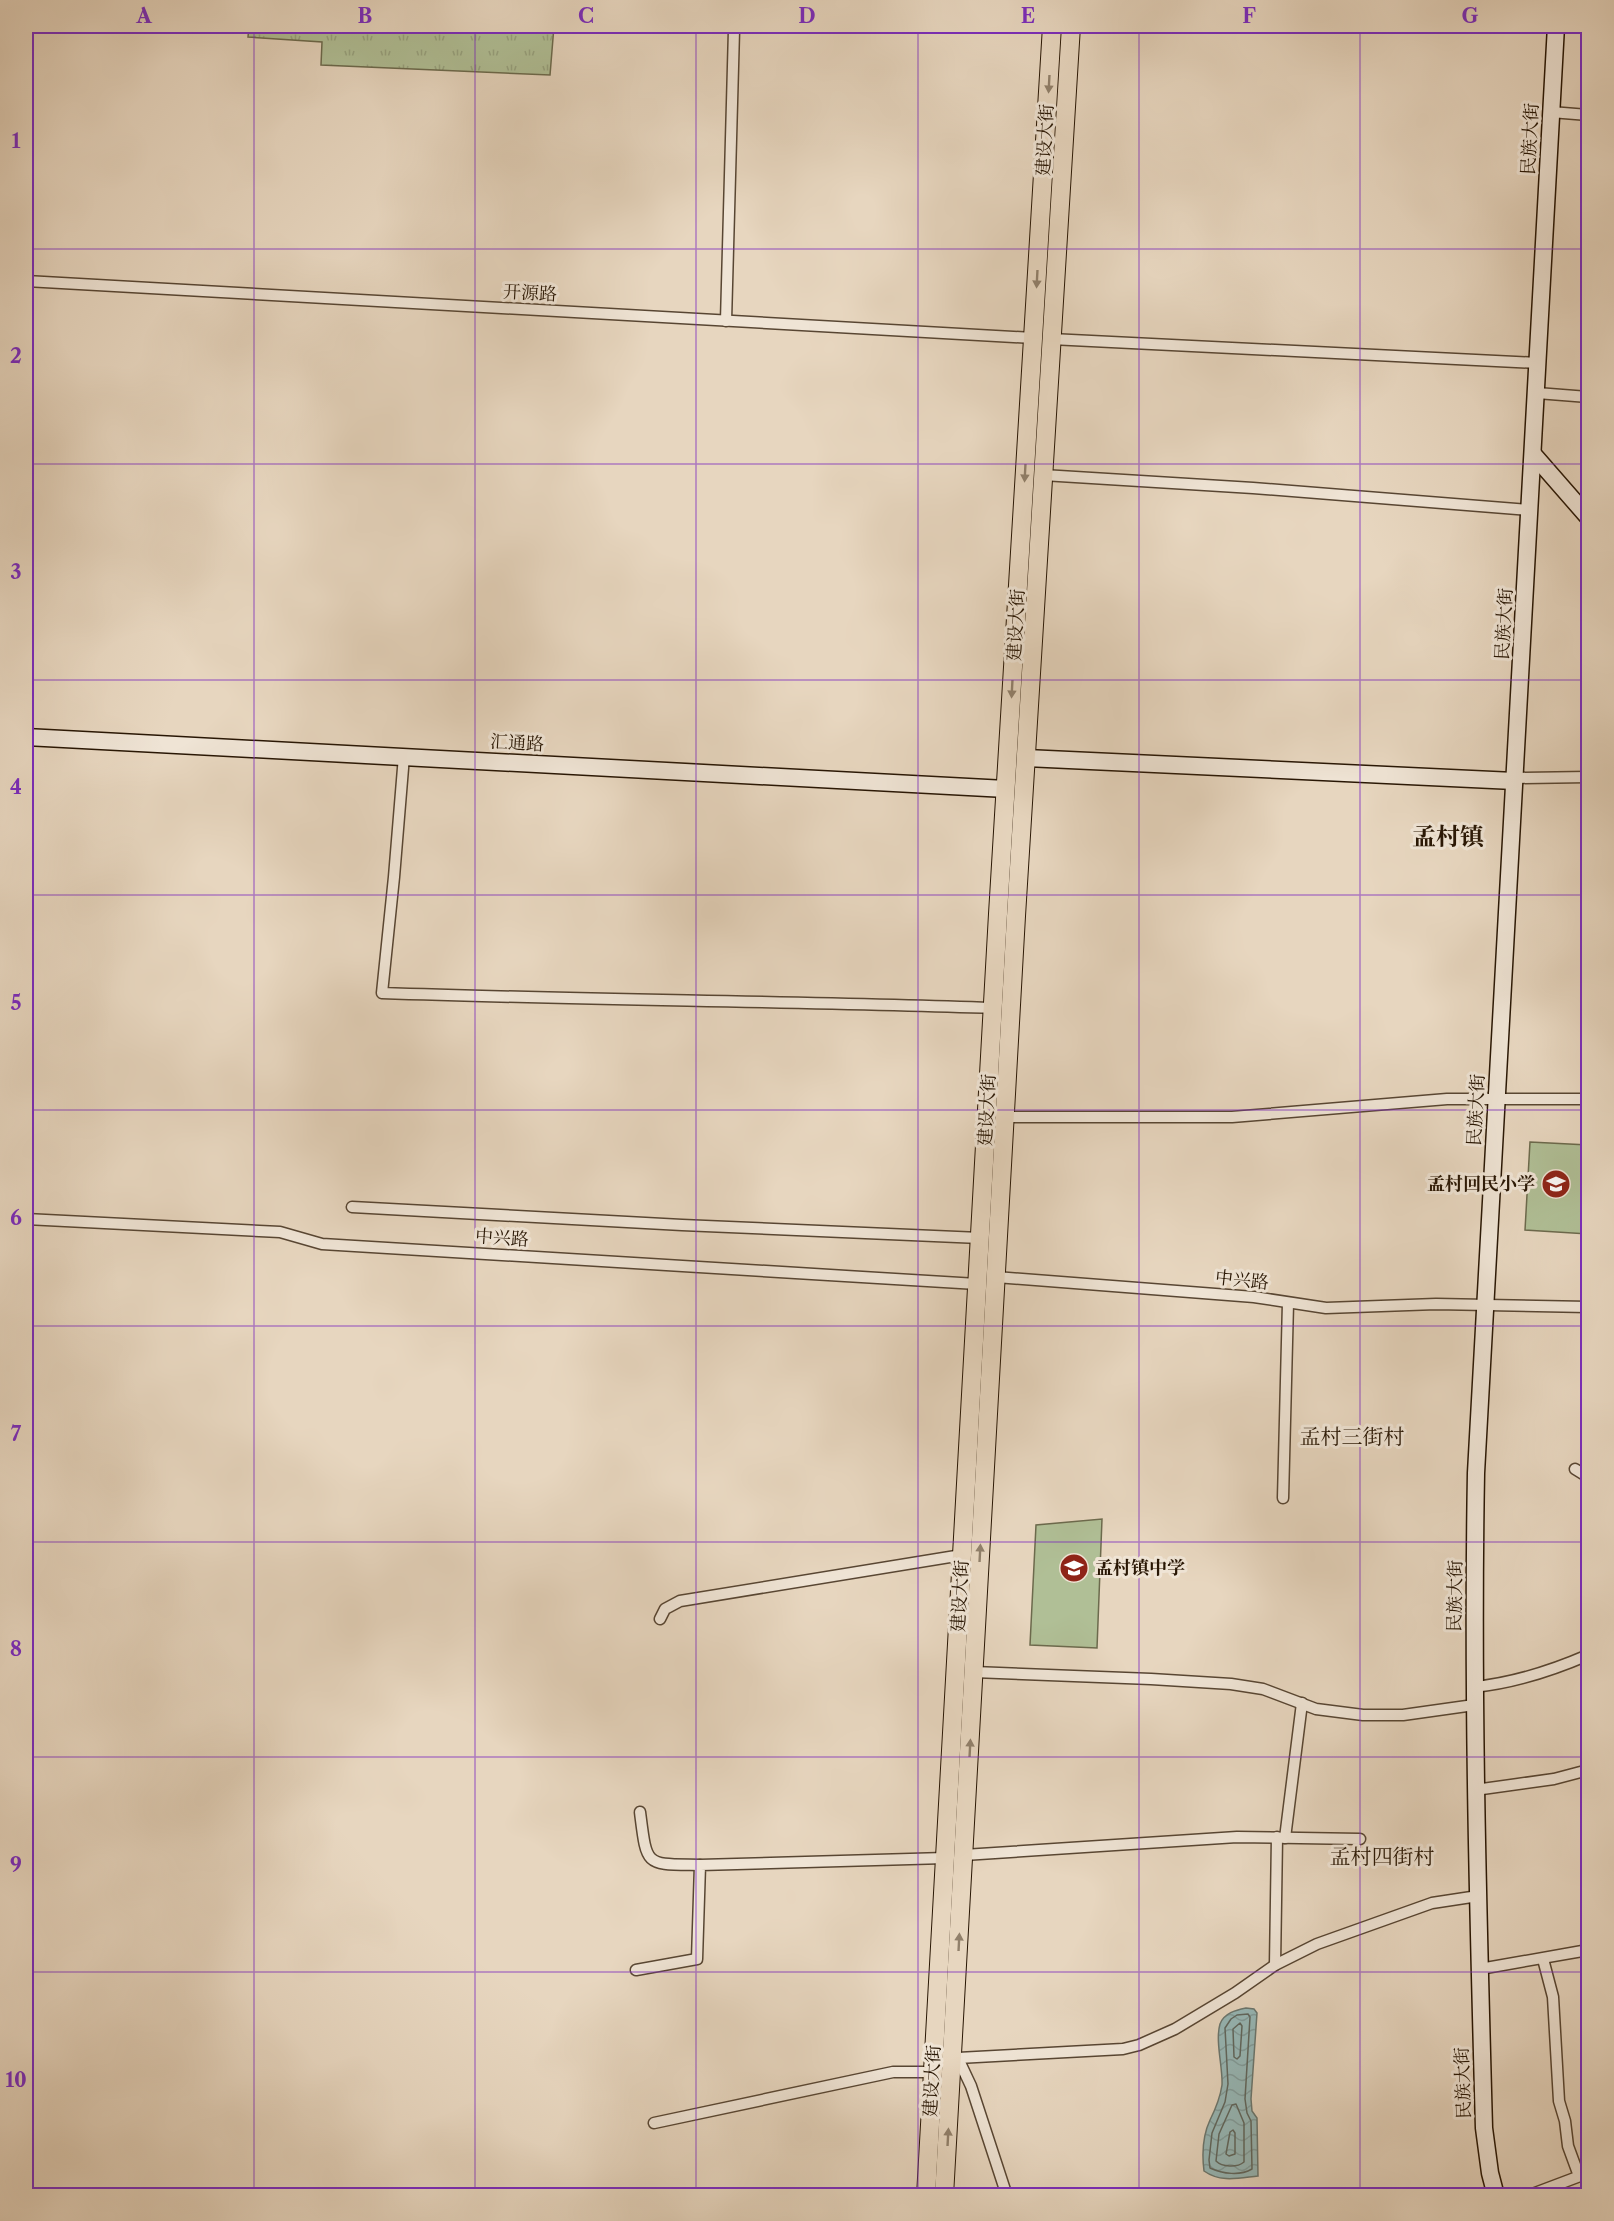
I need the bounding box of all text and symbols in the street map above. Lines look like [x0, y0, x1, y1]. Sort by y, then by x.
text: A [135, 4, 152, 28]
text: B [358, 4, 373, 28]
text: C [578, 4, 594, 28]
text: D [798, 4, 816, 28]
text: E [1021, 4, 1035, 28]
text: F [1242, 4, 1256, 28]
text: G [1462, 4, 1479, 28]
one-way arrow [1044, 74, 1053, 93]
street label: 民族大街 [1517, 102, 1543, 176]
street label: 建设大街 [1032, 103, 1058, 177]
text: 1 [12, 129, 21, 153]
one-way arrow [1032, 269, 1041, 288]
street label: 开源路 [502, 281, 558, 305]
text: 2 [10, 344, 22, 368]
one-way arrow [1020, 464, 1030, 483]
text: 3 [10, 560, 22, 584]
street label: 民族大街 [1491, 587, 1517, 661]
street label: 建设大街 [1003, 588, 1029, 662]
one-way arrow [1007, 679, 1017, 698]
street label: 汇通路 [489, 731, 545, 755]
text: 4 [10, 775, 22, 799]
district label: 孟村镇 [1412, 822, 1484, 851]
text: 5 [10, 991, 22, 1015]
street label: 建设大街 [974, 1073, 1000, 1147]
street label: 民族大街 [1463, 1073, 1489, 1147]
school or university icon: 孟村回民小学 [1540, 1168, 1572, 1200]
place label: 孟村回民小学 [1427, 1173, 1535, 1195]
text: 6 [10, 1206, 22, 1230]
street label: 中兴路 [474, 1225, 530, 1251]
street label: 中兴路 [1214, 1266, 1270, 1294]
text: 7 [11, 1422, 22, 1446]
district label: 孟村三街村 [1300, 1424, 1405, 1449]
one-way arrow [976, 1544, 985, 1563]
school or university icon: 孟村镇中学 [1058, 1552, 1090, 1584]
place label: 孟村镇中学 [1095, 1557, 1185, 1579]
street label: 建设大街 [947, 1559, 973, 1633]
street label: 民族大街 [1443, 1560, 1467, 1632]
text: 8 [10, 1637, 22, 1661]
one-way arrow [965, 1738, 974, 1757]
district label: 孟村四街村 [1330, 1844, 1435, 1869]
text: 9 [10, 1853, 22, 1877]
one-way arrow [954, 1933, 963, 1952]
street label: 建设大街 [919, 2044, 945, 2118]
street label: 民族大街 [1451, 2047, 1475, 2119]
text: 10 [5, 2068, 27, 2092]
one-way arrow [943, 2128, 952, 2147]

